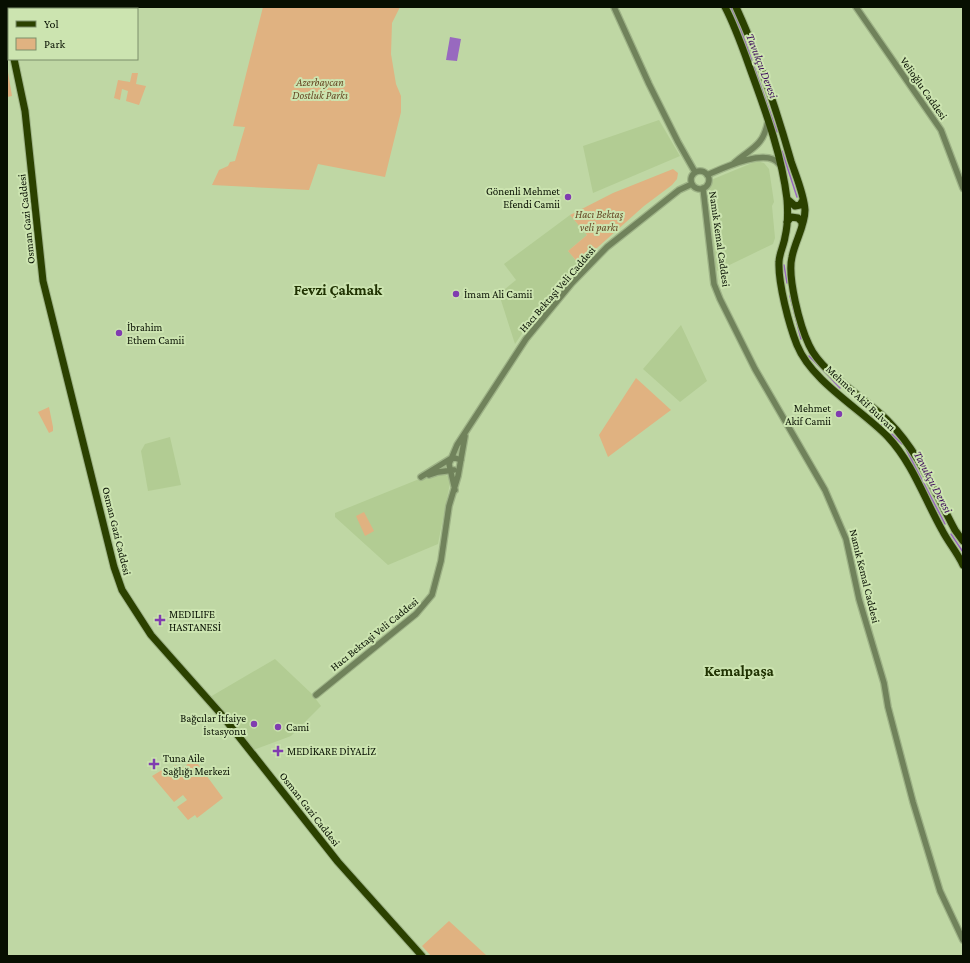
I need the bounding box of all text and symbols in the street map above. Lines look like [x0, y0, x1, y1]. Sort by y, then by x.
legend [8, 8, 138, 60]
text: Yol [44, 17, 59, 31]
water label: Tavukçu Deresi [743, 32, 781, 101]
text: Park [44, 37, 66, 51]
street label: Velioğlu Caddesi [897, 55, 950, 122]
park label: Azerbaycan Dostluk Parkı [292, 76, 348, 101]
street label: Osman Gazi Caddesi [15, 173, 37, 265]
place label: Gönenli Mehmet Efendi Camii [486, 185, 560, 210]
street label: Namık Kemal Caddesi [707, 190, 733, 288]
marker: Gönenli Mehmet Efendi Camii [563, 192, 573, 202]
park label: Hacı Bektaş veli parkı [575, 208, 624, 234]
street label: Hacı Bektaşi Veli Caddesi [517, 244, 598, 335]
district label: Fevzi Çakmak [294, 282, 383, 298]
place label: İmam Ali Camii [464, 288, 532, 300]
marker: İmam Ali Camii [451, 289, 461, 299]
place label: İbrahim Ethem Camii [127, 321, 184, 346]
marker: İbrahim Ethem Camii [114, 328, 124, 338]
street label: Mehmet Akif Bulvarı [824, 363, 898, 433]
place label: Mehmet Akif Camii [785, 402, 831, 427]
marker: Mehmet Akif Camii [834, 409, 844, 419]
water label: Tavukçu Deresi [911, 449, 956, 516]
street label: Osman Gazi Caddesi [100, 486, 134, 576]
street label: Namık Kemal Caddesi [848, 528, 883, 624]
street label: Hacı Bektaşi Veli Caddesi [328, 595, 421, 674]
place label: MEDILIFE HASTANESİ [169, 608, 221, 633]
marker: MEDILIFE HASTANESİ [154, 614, 166, 626]
district label: Kemalpaşa [704, 663, 775, 679]
place label: Bağcılar İtfaiye İstasyonu [180, 712, 246, 738]
marker: Bağcılar İtfaiye İstasyonu [249, 719, 259, 729]
place label: Cami [286, 721, 309, 733]
marker: Cami [273, 722, 283, 732]
marker: MEDİKARE DİYALİZ [272, 745, 284, 757]
place label: MEDİKARE DİYALİZ [287, 745, 376, 757]
place label: Tuna Aile Sağlığı Merkezi [163, 752, 230, 778]
marker: Tuna Aile Sağlığı Merkezi [148, 758, 160, 770]
street label: Osman Gazi Caddesi [277, 770, 343, 848]

